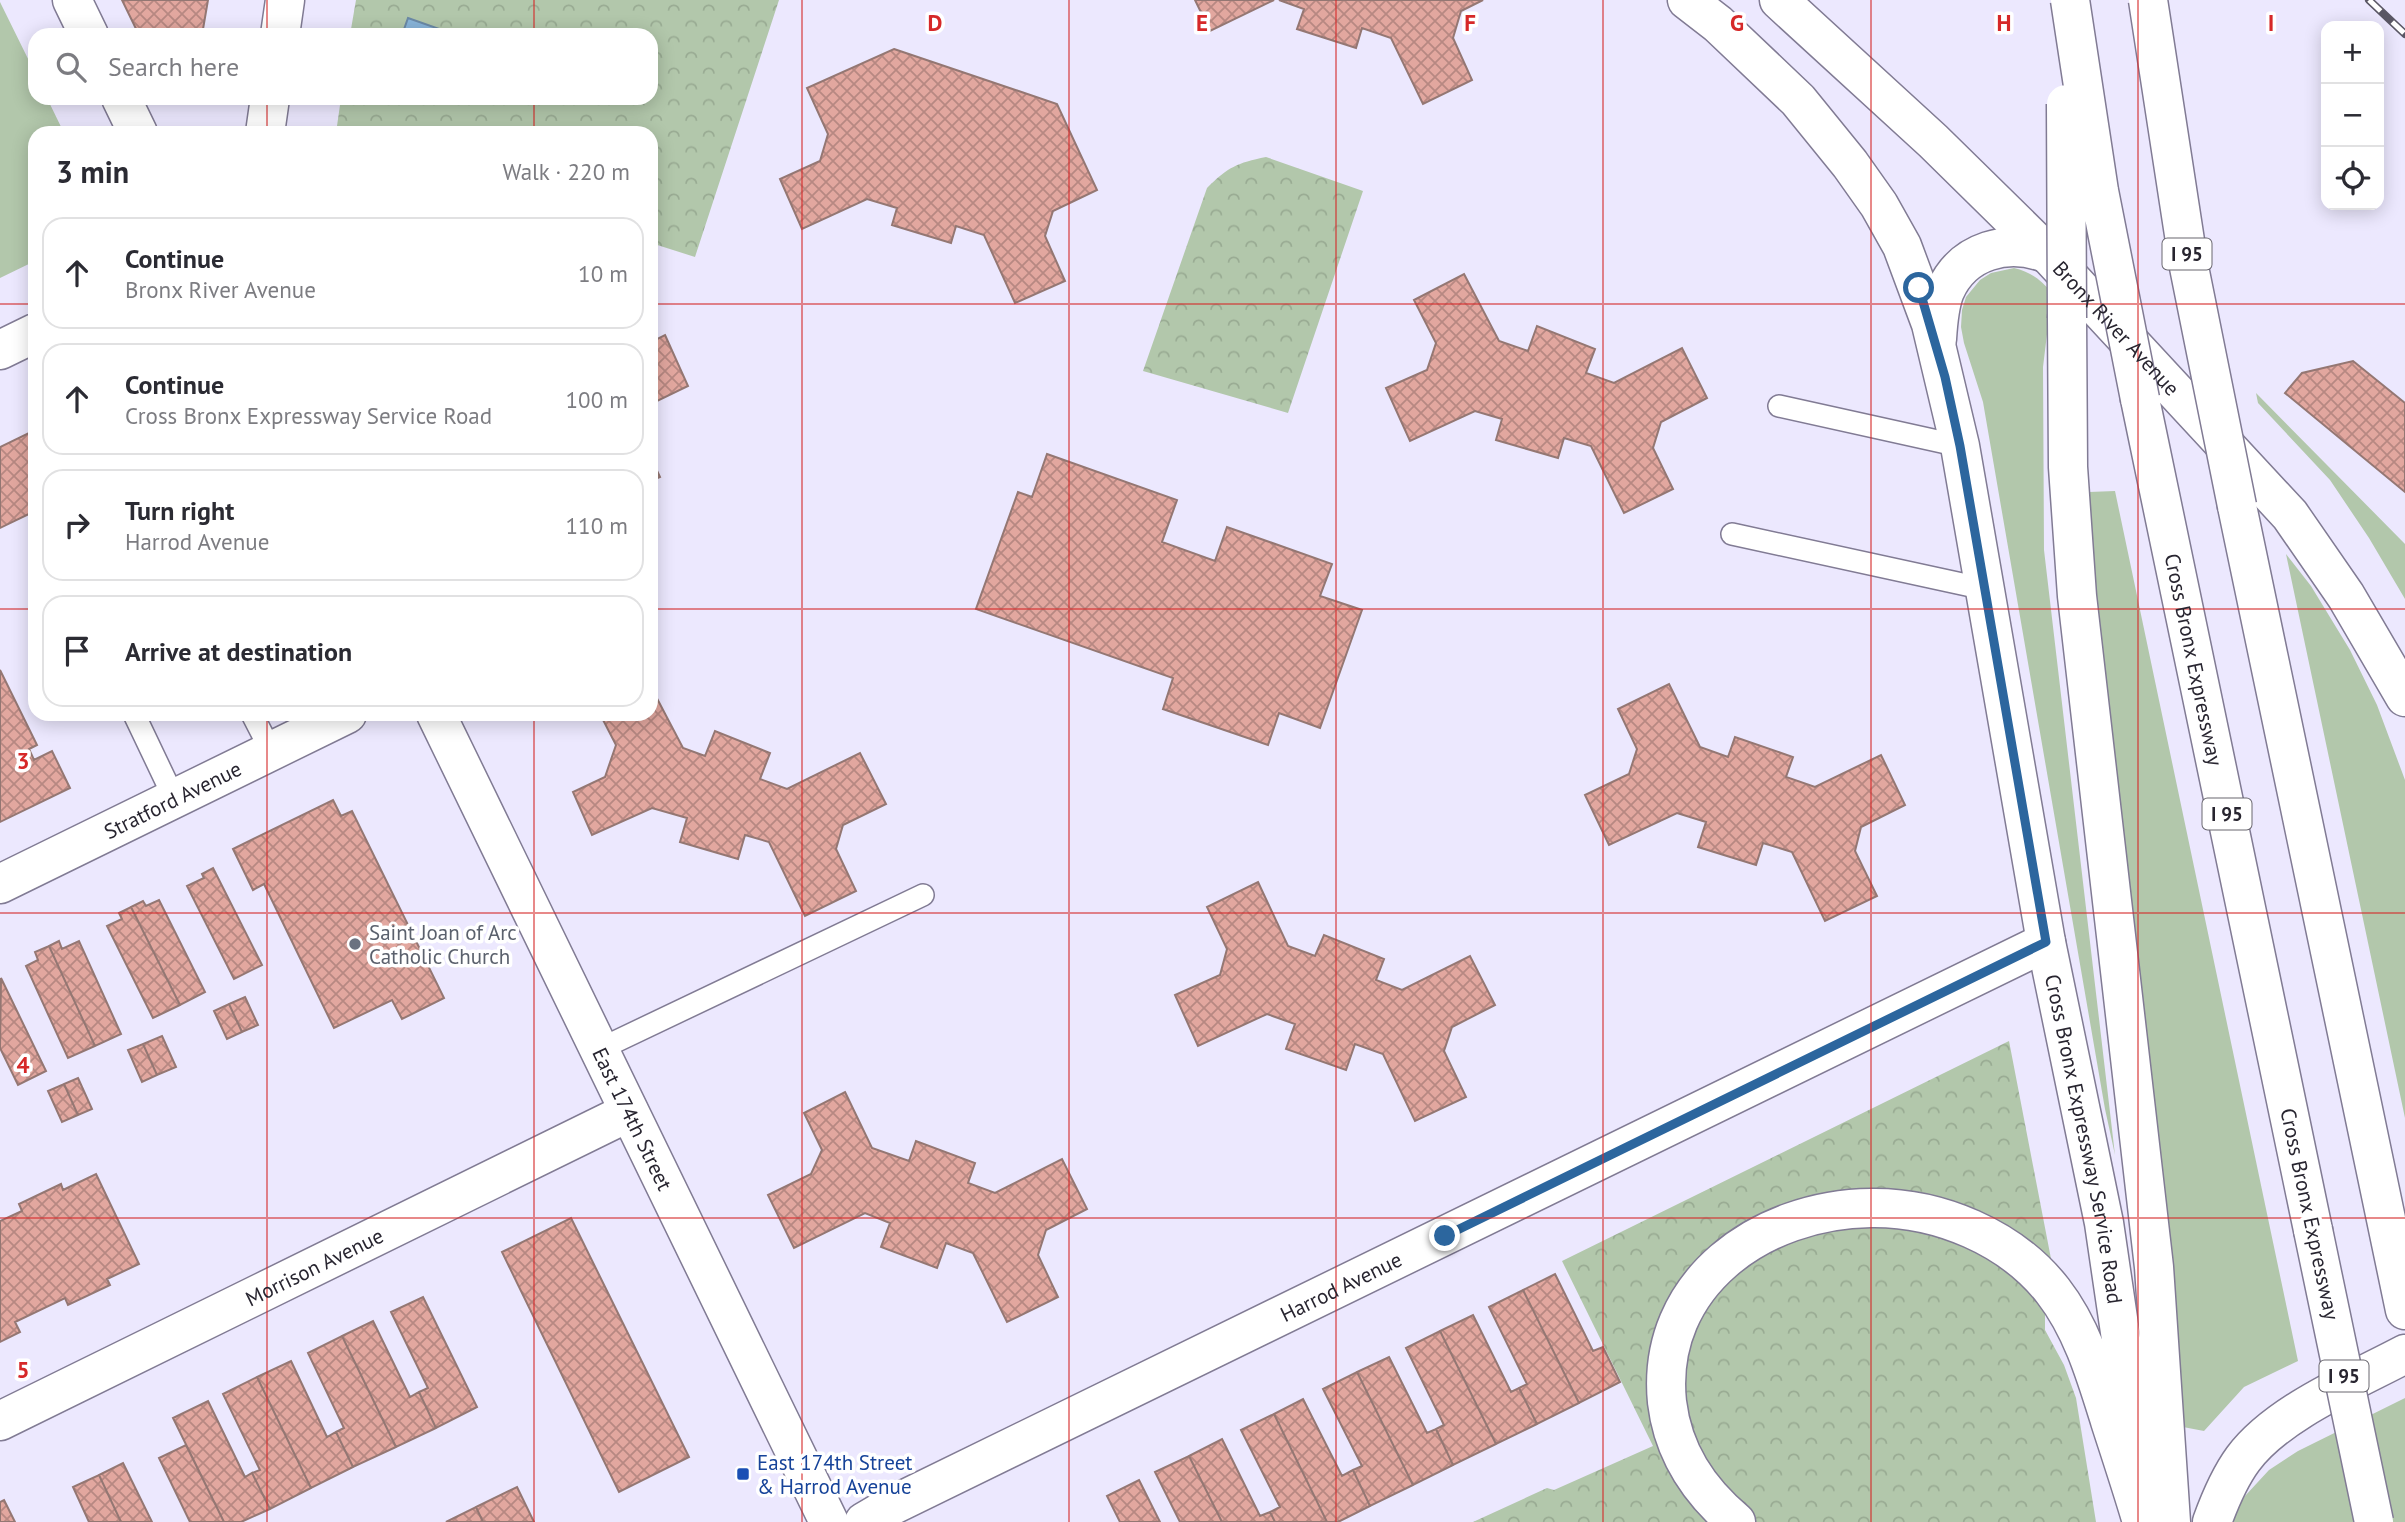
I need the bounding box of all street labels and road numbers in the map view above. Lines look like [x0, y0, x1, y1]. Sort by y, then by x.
road number: I 95 [2162, 238, 2212, 270]
street label: Bronx River Avenue [2047, 255, 2186, 401]
street label: Cross Bronx Expressway [2159, 551, 2229, 768]
street label: Stratford Avenue [99, 754, 246, 845]
road number: I 95 [2202, 799, 2252, 830]
street label: Cross Bronx Expressway Service Road [2039, 972, 2129, 1306]
street label: East 174th Street [587, 1043, 679, 1195]
street label: Cross Bronx Expressway [2274, 1106, 2346, 1323]
street label: Morrison Avenue [241, 1221, 387, 1312]
street label: Harrod Avenue [1276, 1245, 1406, 1327]
road number: I 95 [2320, 1360, 2368, 1392]

